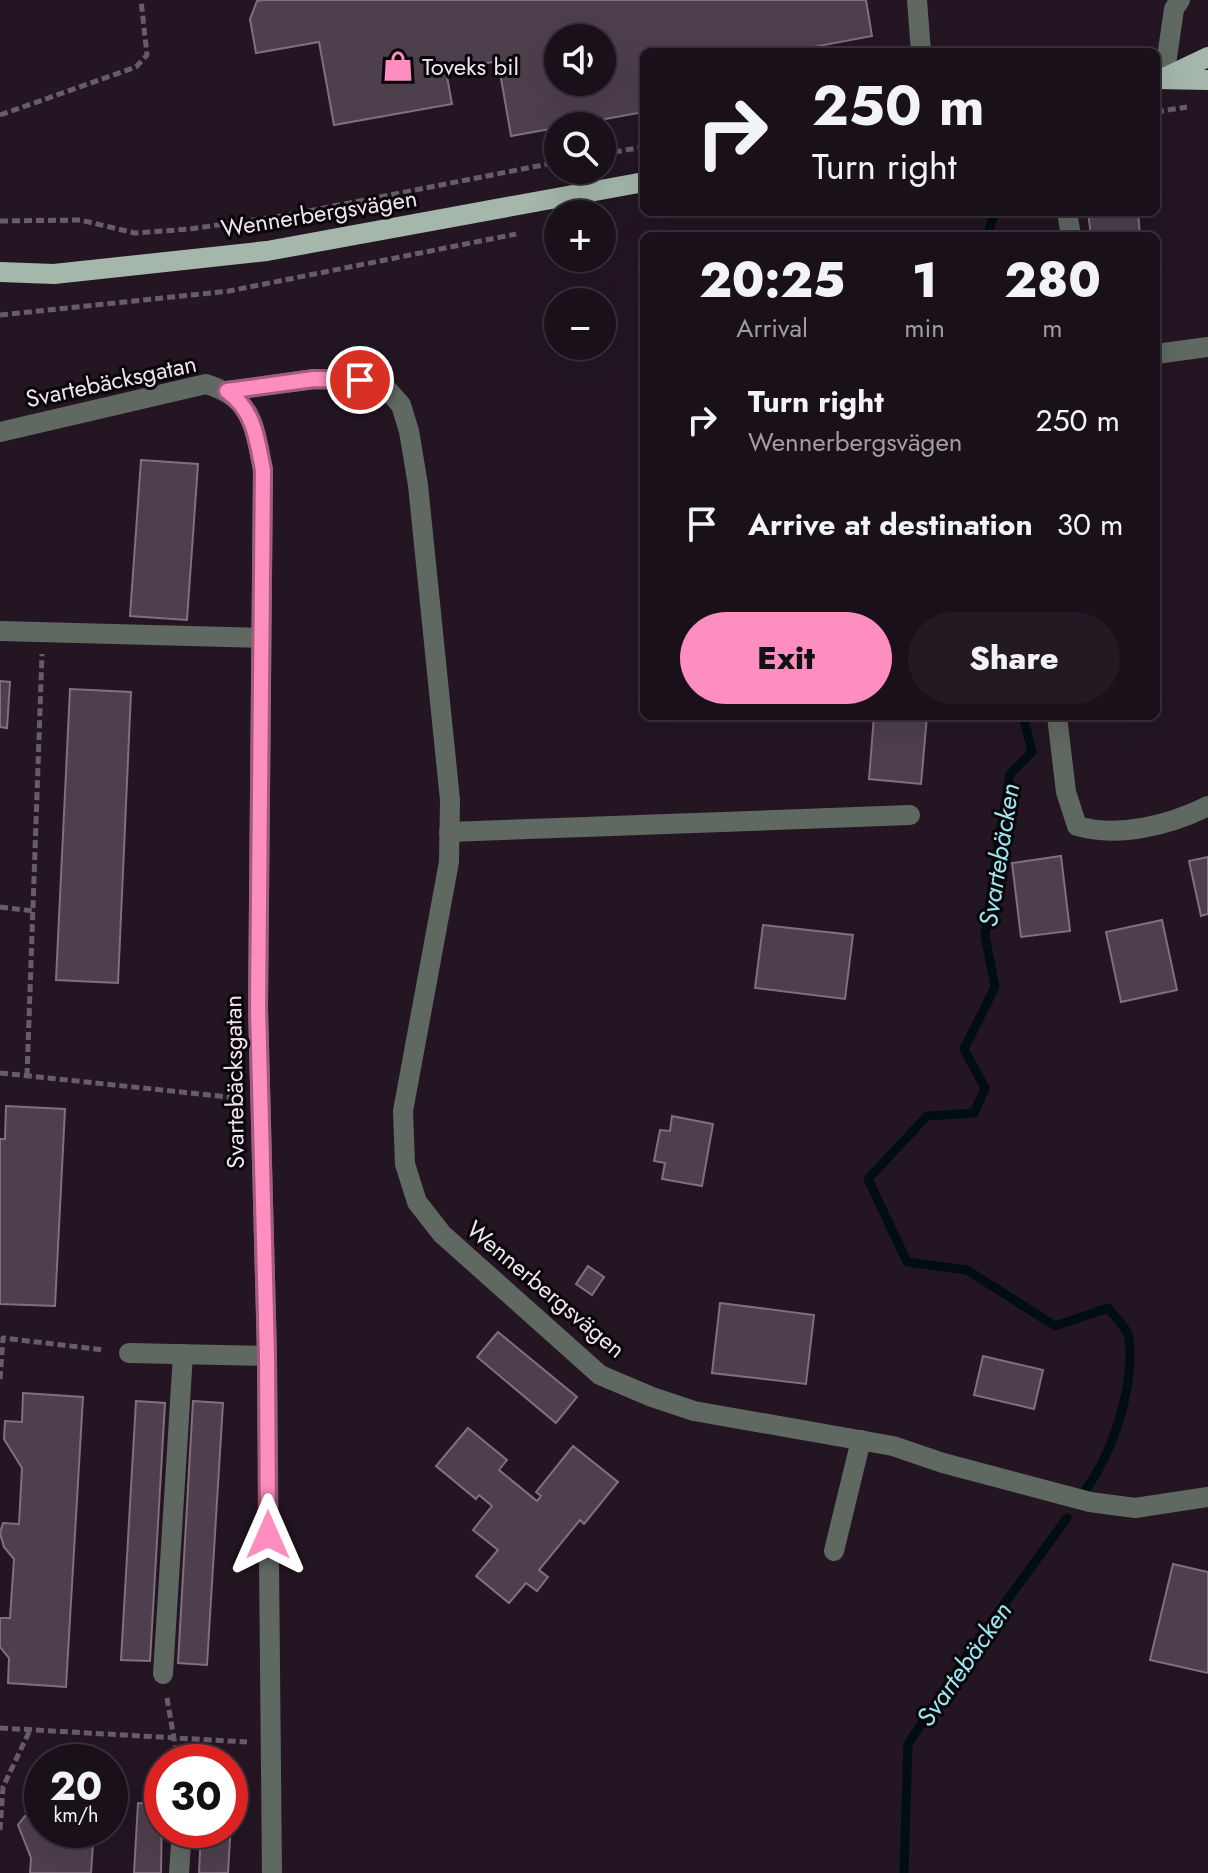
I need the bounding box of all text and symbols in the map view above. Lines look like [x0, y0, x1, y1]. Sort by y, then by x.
map controls [544, 24, 616, 360]
button: sound [544, 24, 616, 96]
shop icon: Toveks bil [381, 49, 415, 83]
place label: Toveks bil [422, 49, 519, 84]
text: 250 m [812, 65, 985, 146]
icon: right [680, 80, 784, 184]
button: search [544, 112, 616, 184]
text: Turn right [812, 140, 957, 192]
street label: Wennerbergsvägen [218, 180, 420, 246]
button: + [544, 200, 616, 272]
text: 20:25 [699, 246, 845, 315]
text: 1 [912, 246, 937, 315]
text: 280 [1004, 246, 1101, 315]
button: − [544, 288, 616, 360]
text: Arrival [736, 309, 808, 347]
text: min [904, 309, 945, 347]
text: m [1042, 309, 1063, 347]
street label: Svartebäcksgatan [22, 346, 200, 416]
pin [326, 346, 394, 414]
icon: arrive [338, 358, 382, 402]
text: Turn right [748, 380, 884, 423]
icon: right [680, 398, 724, 442]
text: 250 m [1036, 399, 1120, 442]
text: Wennerbergsvägen [748, 423, 962, 461]
icon: arrive [680, 502, 724, 546]
text: Arrive at destination [748, 503, 1033, 546]
text: 30 m [1057, 503, 1123, 546]
button: Exit [680, 612, 892, 704]
button: Share [908, 612, 1120, 704]
water label: Svartebäcken [969, 781, 1029, 929]
street label: Svartebäcksgatan [215, 995, 253, 1169]
street label: Wennerbergsvägen [459, 1212, 633, 1366]
position arrow [226, 1493, 310, 1577]
water label: Svartebäcken [907, 1594, 1021, 1734]
speed limit sign: 30 [144, 1744, 248, 1848]
text: 20 [50, 1757, 102, 1815]
text: km/h [53, 1801, 99, 1830]

